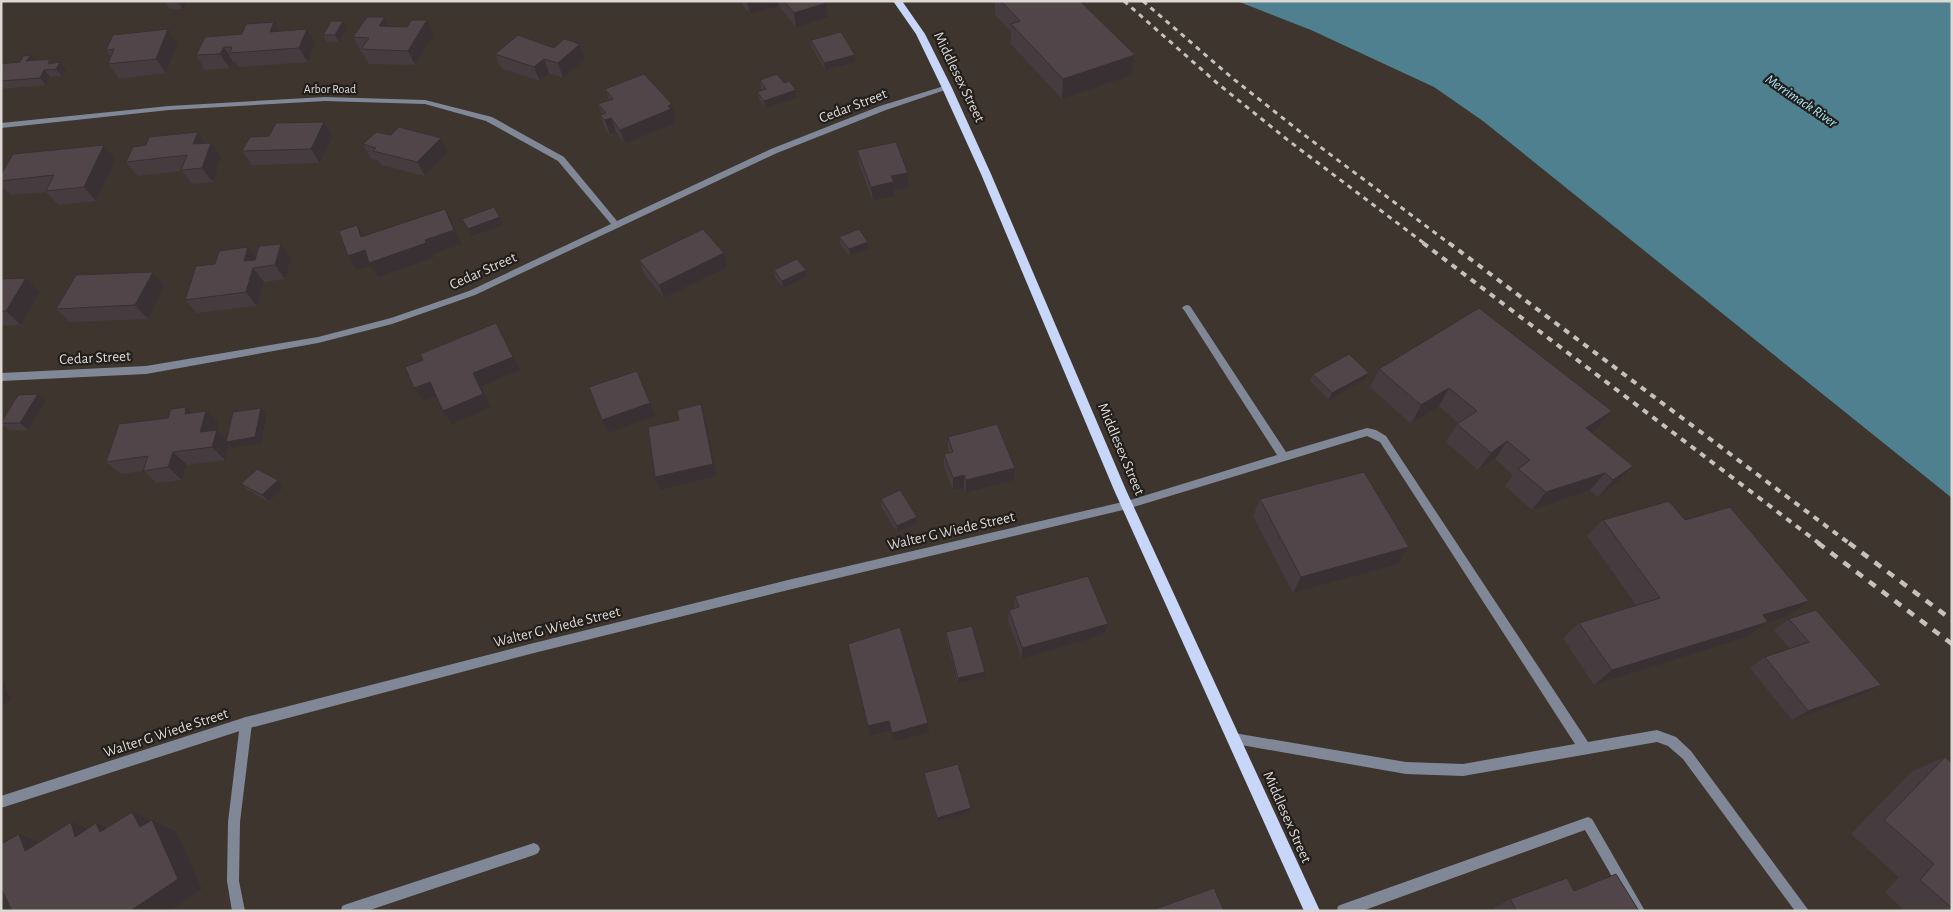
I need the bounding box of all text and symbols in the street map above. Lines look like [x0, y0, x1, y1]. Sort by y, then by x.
street label: Middlesex Street [931, 29, 987, 125]
water label: Merrimack River [1763, 72, 1840, 130]
street label: Arbor Road [304, 83, 356, 95]
street label: Cedar Street [817, 86, 889, 126]
street label: Cedar Street [447, 250, 519, 292]
street label: Cedar Street [59, 349, 131, 367]
street label: Middlesex Street [1095, 401, 1147, 497]
street label: Walter G Wiede Street [886, 509, 1016, 553]
street label: Walter G Wiede Street [492, 604, 622, 650]
street label: Walter G Wiede Street [102, 706, 230, 760]
street label: Middlesex Street [1260, 769, 1314, 865]

